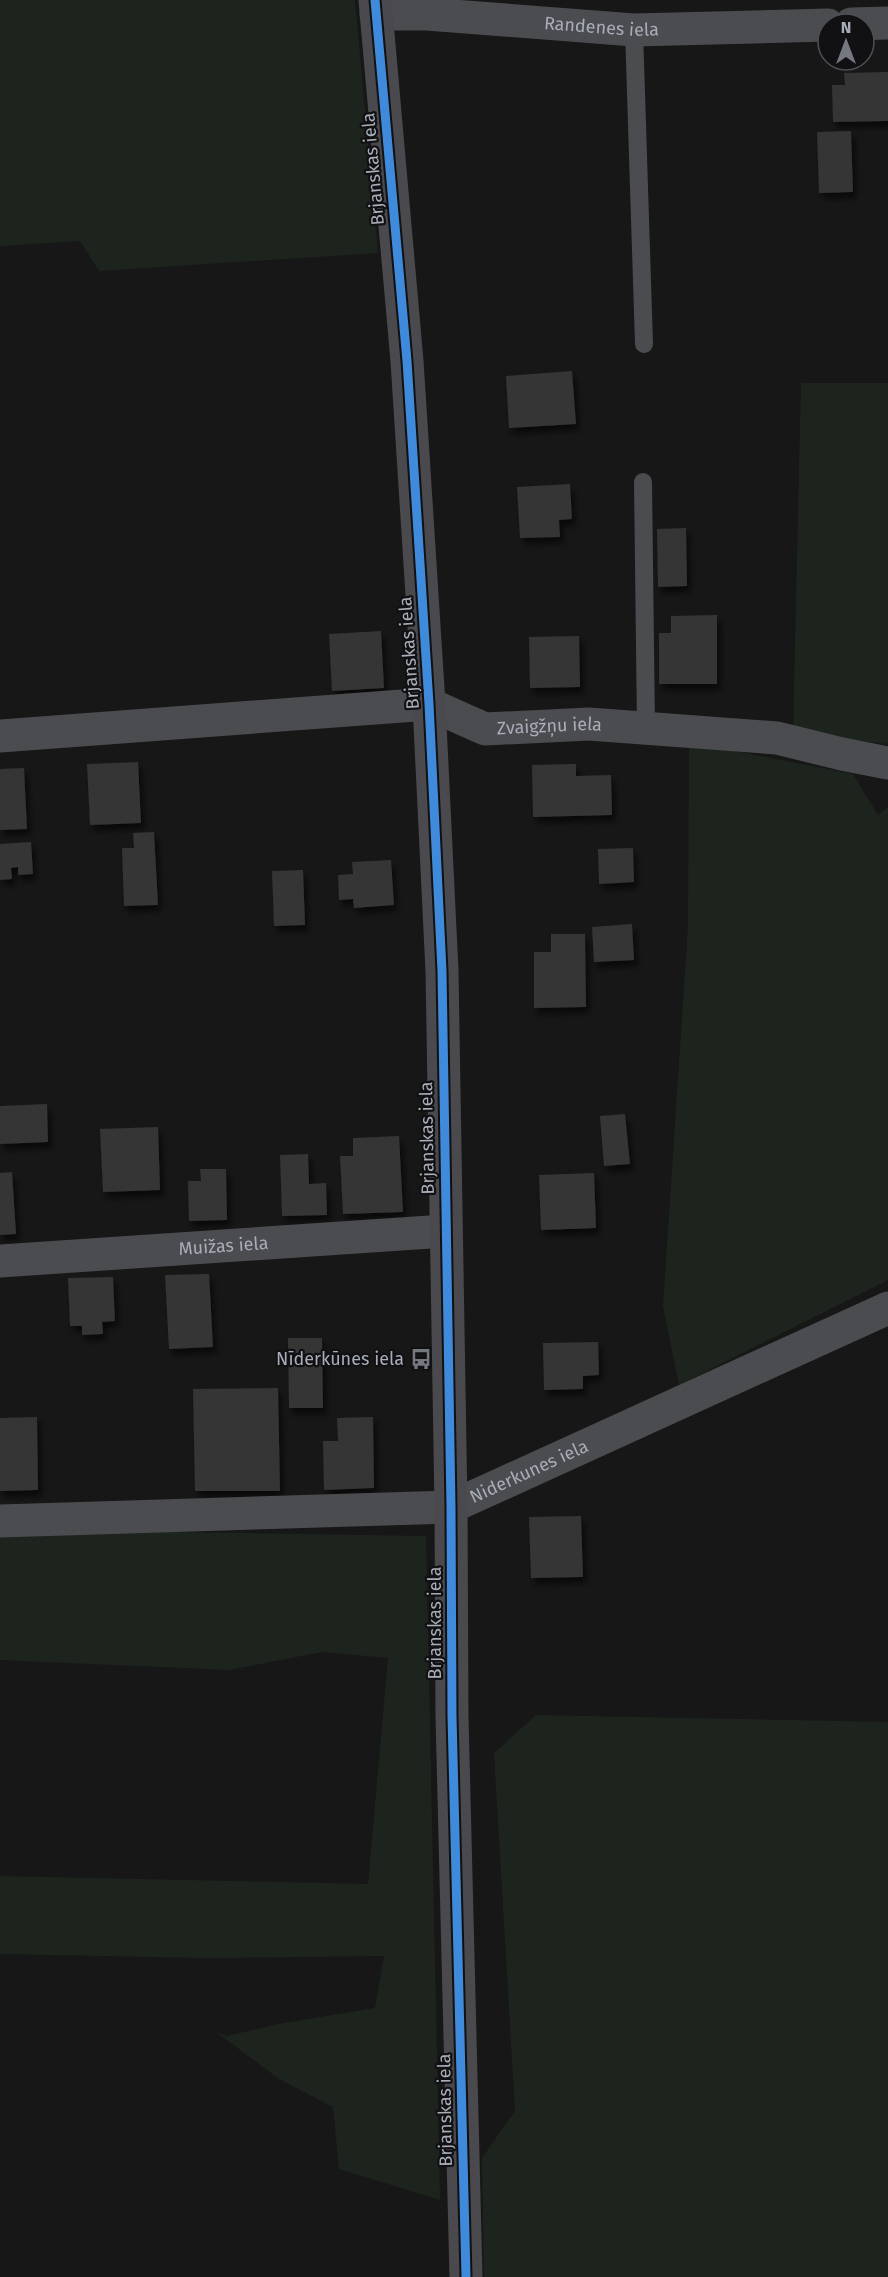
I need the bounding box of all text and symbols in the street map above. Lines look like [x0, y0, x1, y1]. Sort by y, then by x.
street label: Randenes iela [543, 12, 659, 41]
north arrow [816, 12, 876, 72]
text: N [841, 18, 851, 37]
street label: Brjanskas iela [357, 112, 389, 226]
street label: Brjanskas iela [394, 596, 424, 710]
street label: Zvaigžņu iela [496, 713, 603, 739]
street label: Brjanskas iela [415, 1081, 439, 1195]
street label: Muižas iela [178, 1232, 269, 1260]
bus stop icon: Nīderkūnes iela [409, 1347, 433, 1371]
place label: Nīderkūnes iela [276, 1348, 404, 1370]
street label: Niderkunes iela [466, 1435, 592, 1508]
street label: Brjanskas iela [424, 1566, 446, 1680]
street label: Brjanskas iela [433, 2053, 457, 2167]

